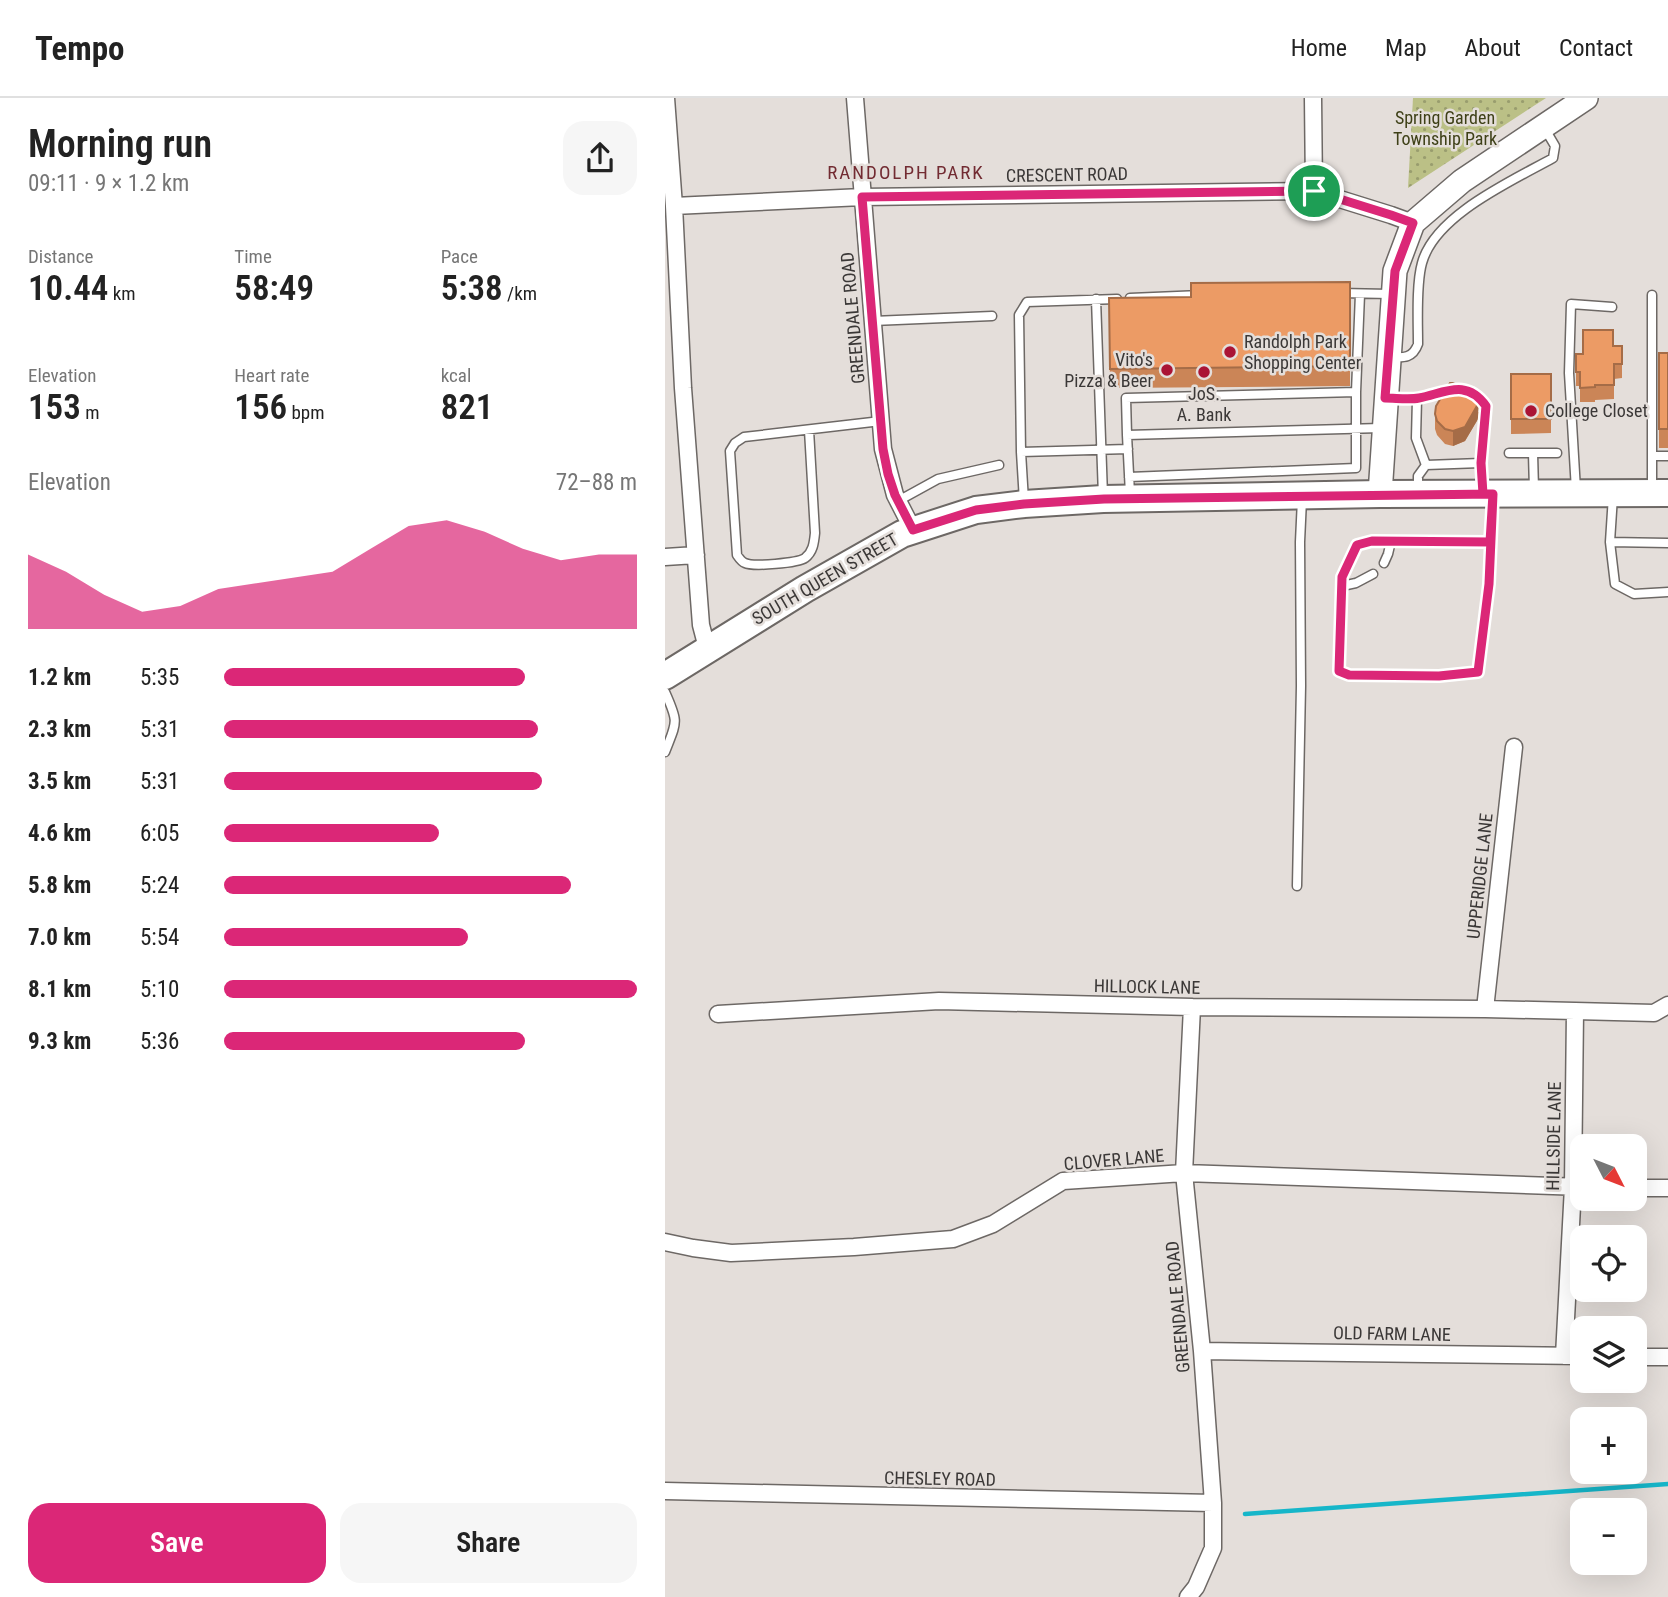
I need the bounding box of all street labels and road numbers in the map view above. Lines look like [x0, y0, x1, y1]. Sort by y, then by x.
street label: CRESCENT ROAD [1006, 163, 1128, 186]
street label: GREENDALE ROAD [836, 251, 869, 385]
street label: SOUTH QUEEN STREET [748, 528, 901, 629]
street label: UPPERIDGE LANE [1462, 812, 1497, 940]
street label: HILLOCK LANE [1094, 975, 1200, 998]
street label: HILLSIDE LANE [1542, 1081, 1565, 1191]
street label: CLOVER LANE [1063, 1145, 1165, 1174]
street label: GREENDALE ROAD [1161, 1240, 1194, 1374]
street label: OLD FARM LANE [1333, 1322, 1451, 1345]
street label: CHESLEY ROAD [884, 1467, 996, 1490]

